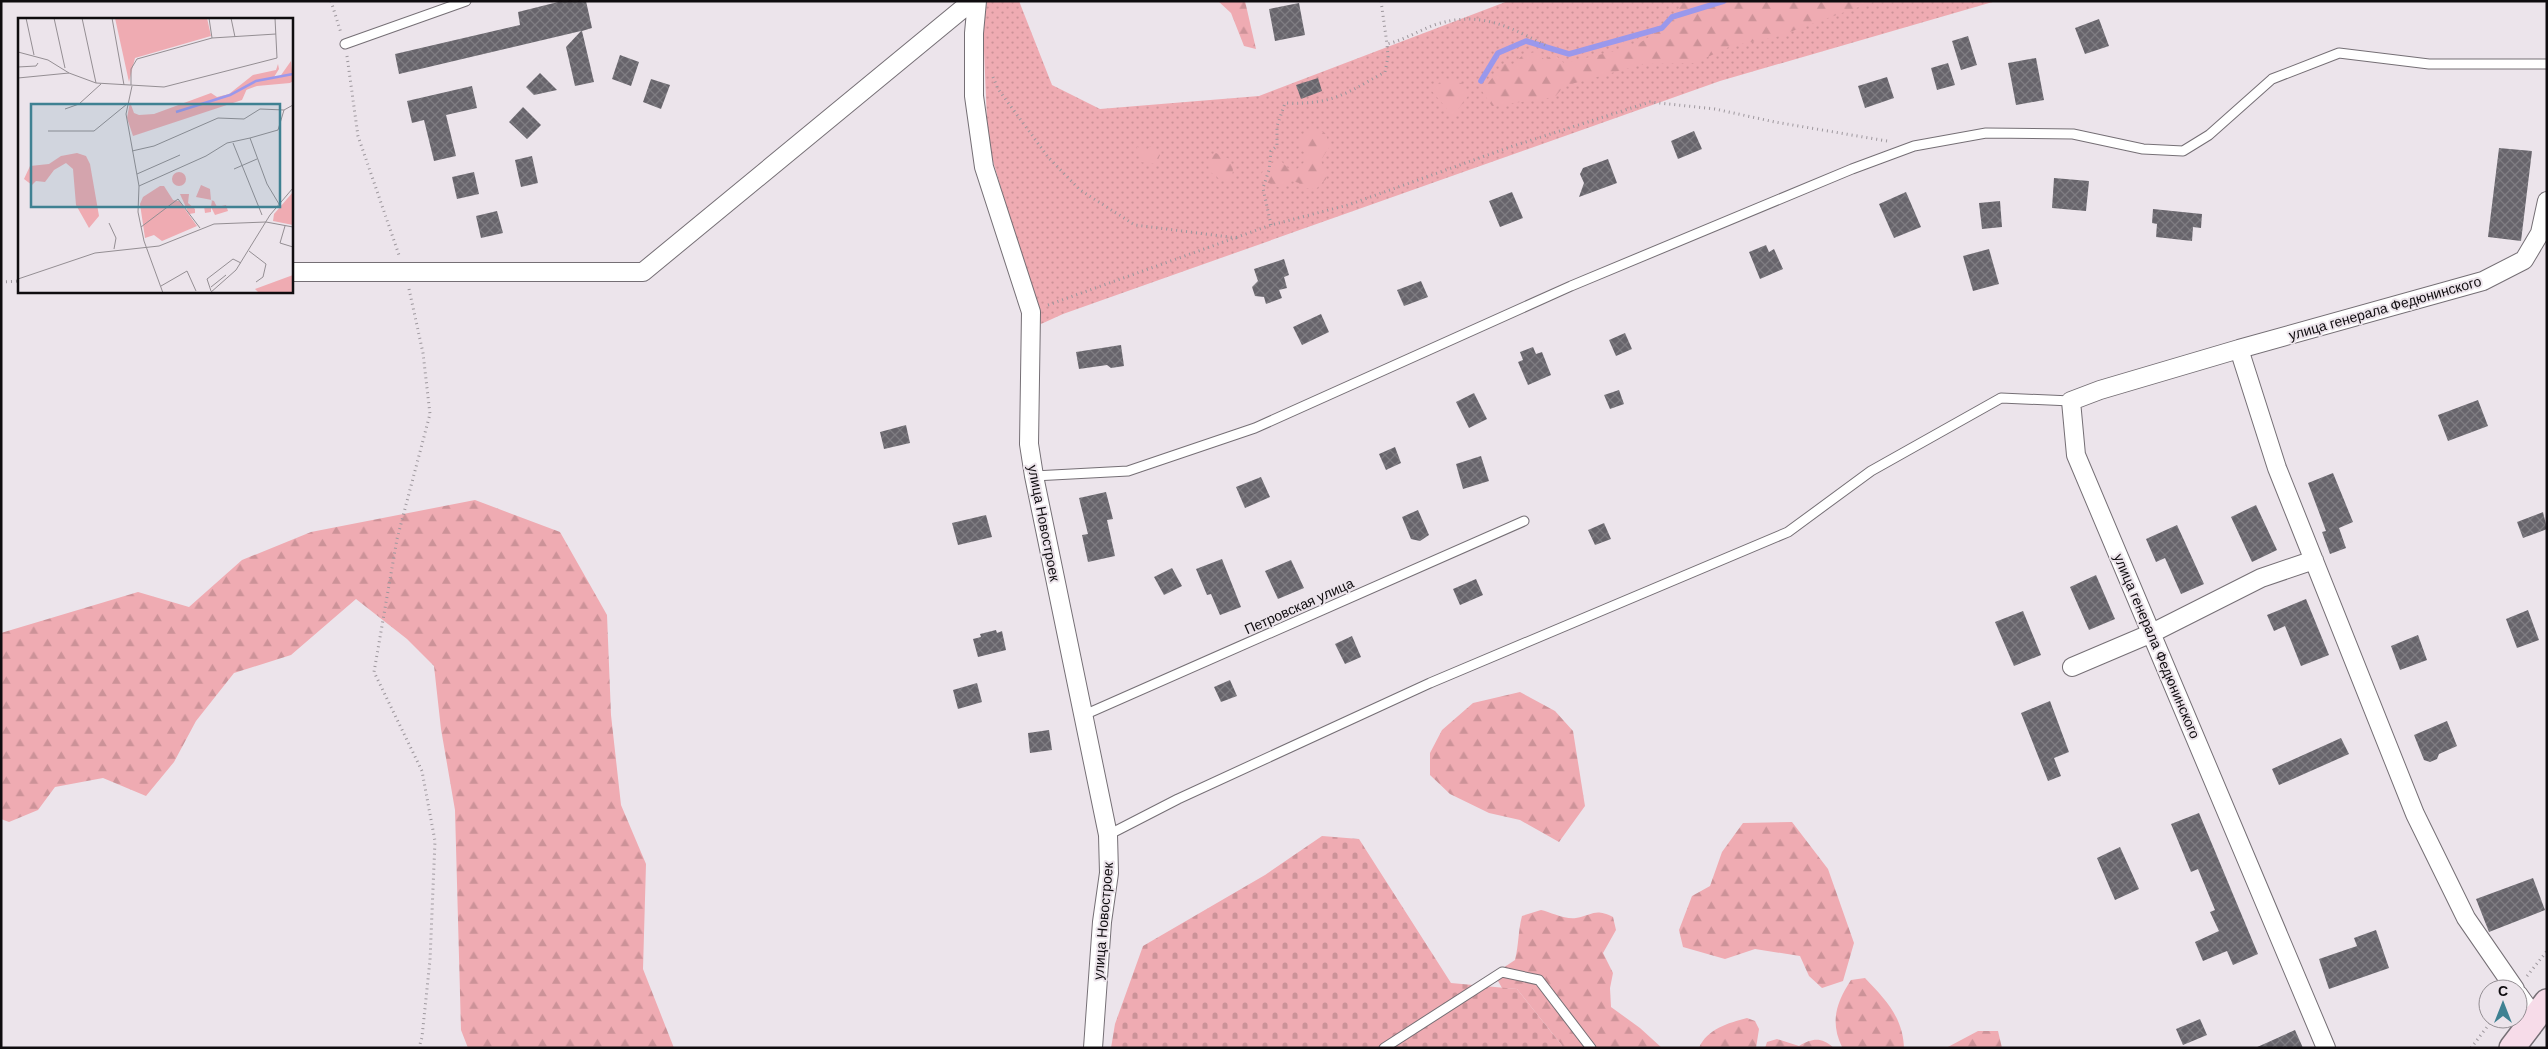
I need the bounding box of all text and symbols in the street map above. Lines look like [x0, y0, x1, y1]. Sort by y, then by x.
inset map [18, 18, 292, 292]
street label: улица генерала Федюнинского [2287, 272, 2483, 344]
street label: улица Новостроек [1024, 463, 1064, 584]
street label: улица генерала Федюнинского [2110, 551, 2204, 741]
street label: Петровская улица [1242, 574, 1357, 638]
street label: улица Новостроек [1089, 861, 1117, 981]
north arrow [2478, 979, 2528, 1029]
text: С [2498, 982, 2508, 1000]

